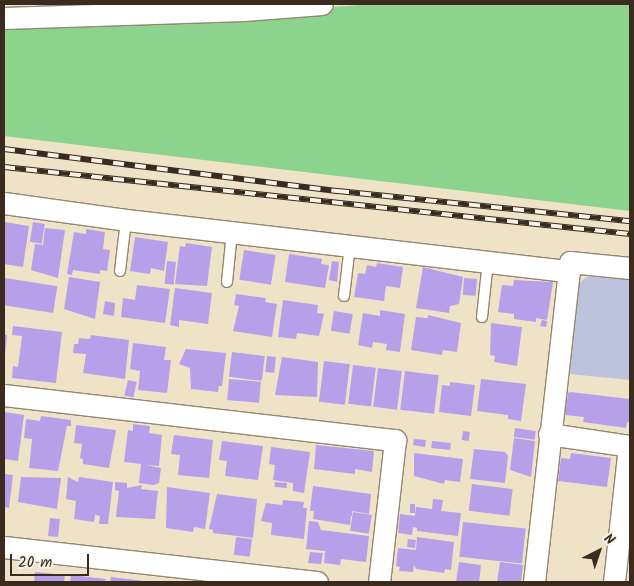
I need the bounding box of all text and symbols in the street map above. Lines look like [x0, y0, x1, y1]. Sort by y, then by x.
north arrow [574, 526, 624, 576]
text: N [598, 528, 619, 551]
scale bar [12, 544, 91, 576]
text: 20 m [18, 551, 52, 575]

